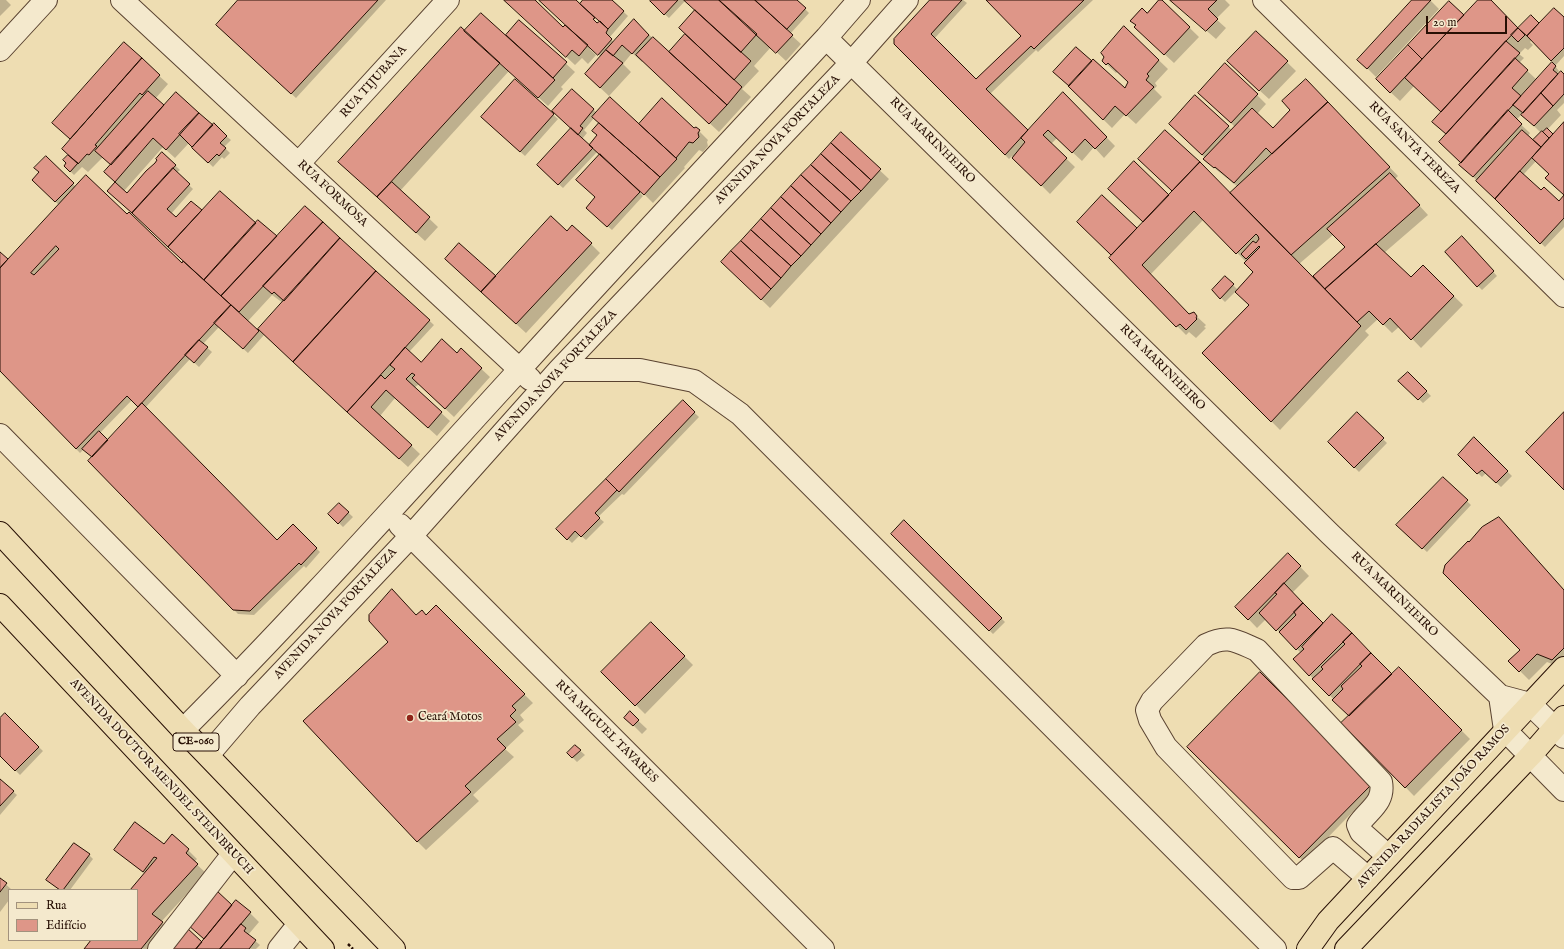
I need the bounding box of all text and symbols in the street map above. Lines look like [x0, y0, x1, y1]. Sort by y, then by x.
scale bar [1428, 8, 1509, 34]
text: 20 m [1433, 15, 1456, 30]
street label: RUA TIJUBANA [338, 43, 410, 121]
street label: AVENIDA NOVA FORTALEZA [712, 73, 844, 207]
street label: RUA MARINHEIRO [886, 95, 978, 187]
street label: RUA SANTA TEREZA [1365, 99, 1463, 197]
street label: RUA FORMOSA [294, 158, 370, 230]
street label: AVENIDA NOVA FORTALEZA [492, 308, 620, 444]
street label: RUA MARINHEIRO [1116, 322, 1208, 414]
street label: AVENIDA NOVA FORTALEZA [272, 546, 400, 682]
street label: RUA MARINHEIRO [1347, 550, 1441, 640]
street label: AVENIDA DOUTOR MENDEL STEINBRUCH [66, 676, 256, 878]
street label: RUA MIGUEL TAVARES [552, 678, 660, 786]
place label: Ceará Motos [418, 711, 482, 725]
marker: Ceará Motos [405, 713, 415, 723]
street label: AVENIDA RADIALISTA JOÃO RAMOS [1354, 722, 1514, 892]
road number: CE-060 [173, 733, 219, 751]
legend [8, 889, 138, 941]
text: Rua [46, 898, 66, 913]
text: Edifício [46, 918, 86, 933]

